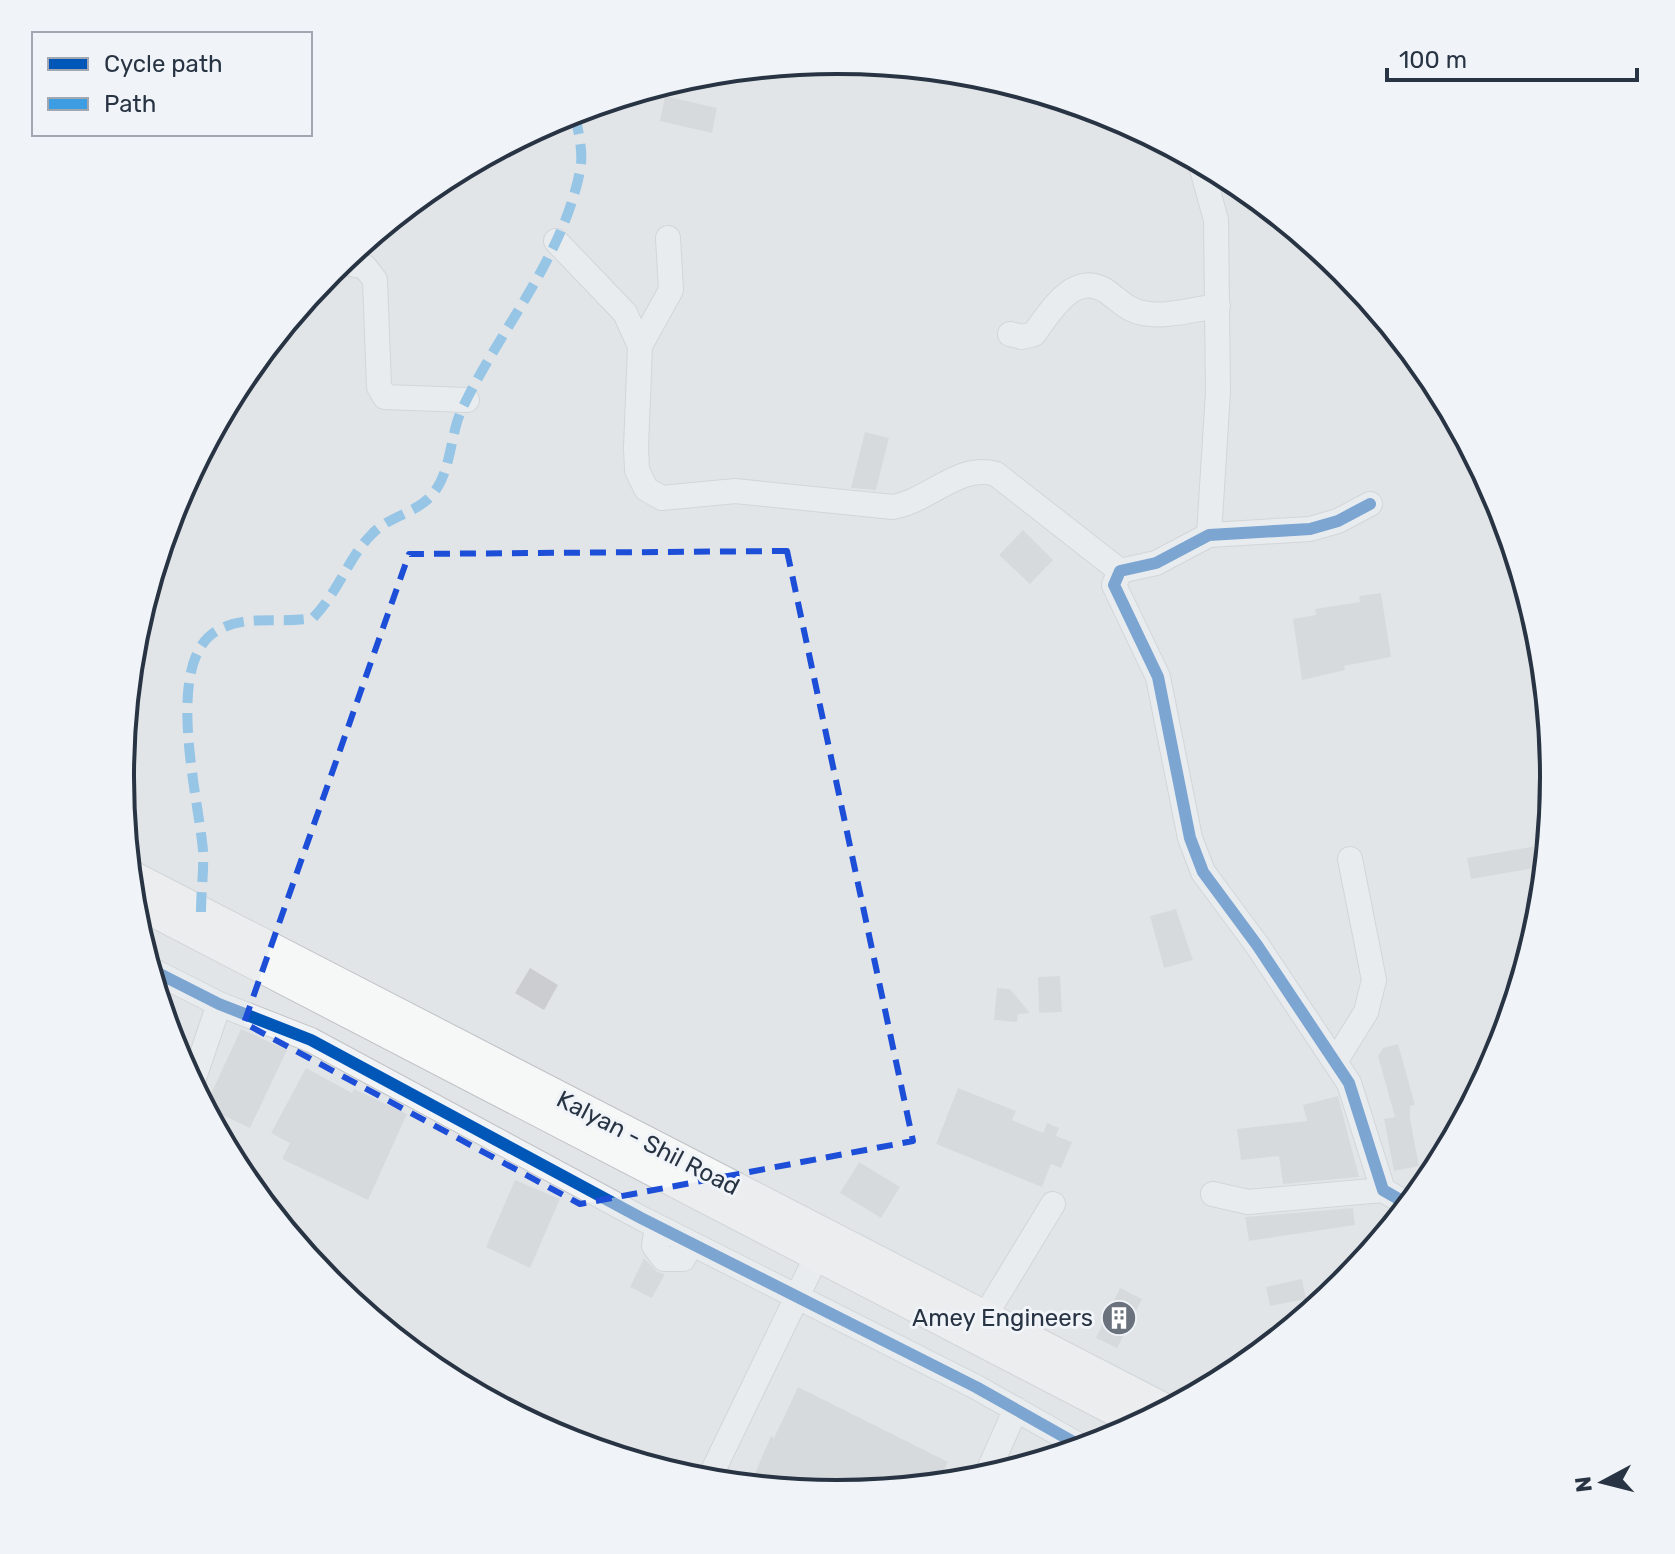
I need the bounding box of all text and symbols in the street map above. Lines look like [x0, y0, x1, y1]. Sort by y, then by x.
legend [32, 32, 312, 136]
scale bar [1387, 32, 1637, 82]
text: 100 m [1399, 46, 1467, 74]
text: Cycle path [104, 50, 223, 78]
text: Path [104, 90, 156, 118]
street label: Kalyan - Shil Road [552, 1085, 744, 1201]
building icon: Amey Engineers [1100, 1299, 1138, 1337]
place label: Amey Engineers [912, 1304, 1093, 1332]
north arrow [1563, 1442, 1643, 1522]
text: N [1569, 1475, 1598, 1494]

